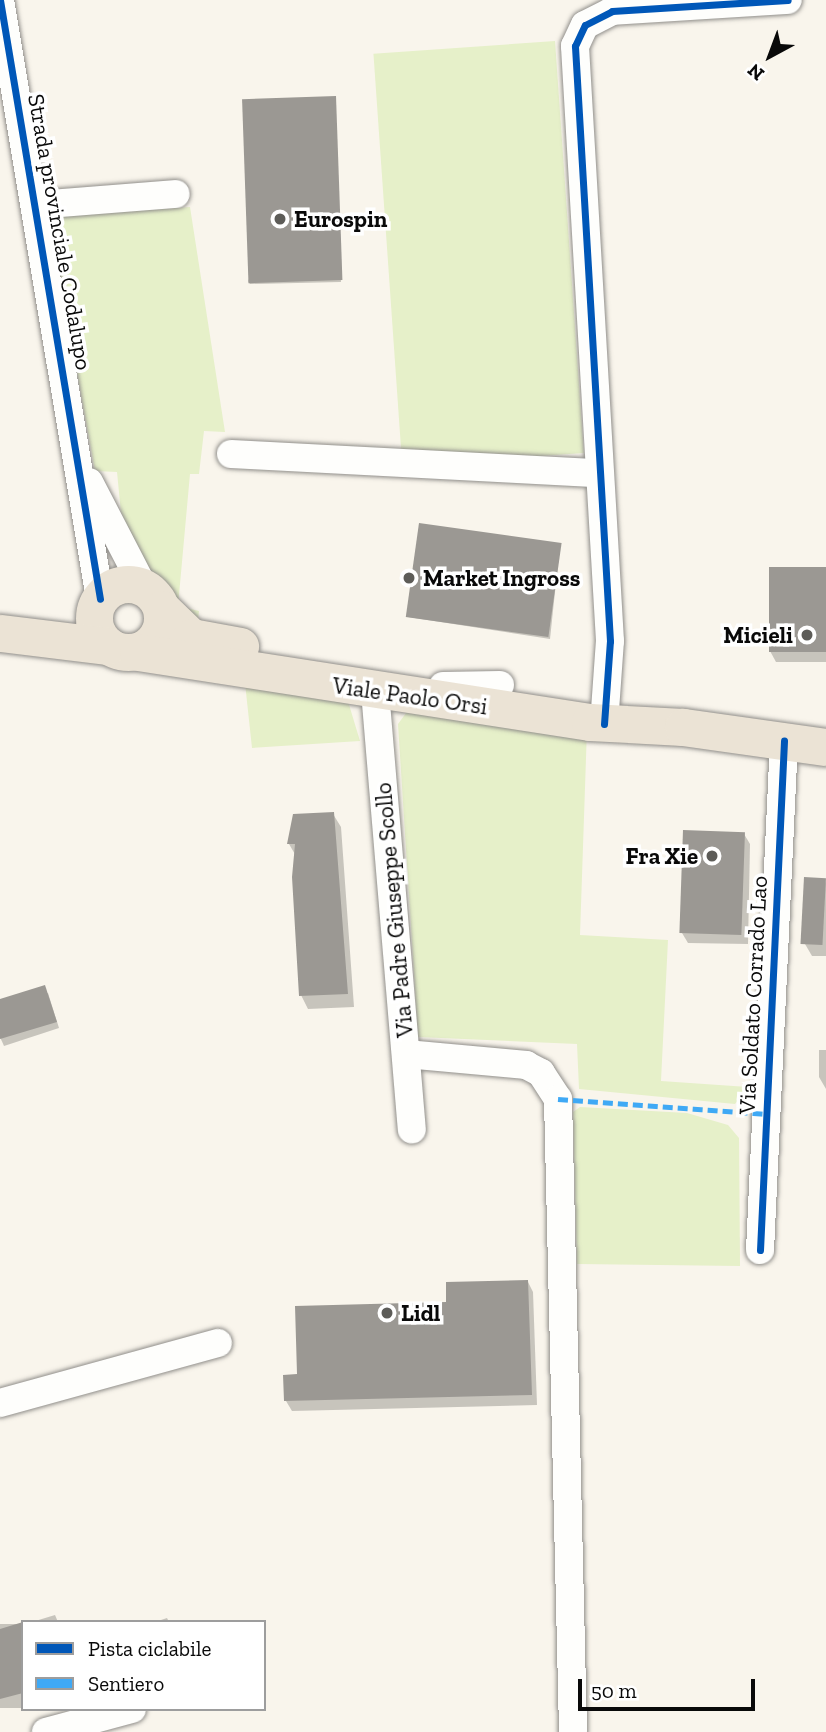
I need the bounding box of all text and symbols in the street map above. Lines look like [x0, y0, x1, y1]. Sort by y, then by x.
north arrow [735, 21, 805, 91]
text: N [743, 59, 769, 86]
street label: Strada provinciale Codalupo [22, 92, 98, 372]
place label: Eurospin [294, 205, 387, 233]
marker: Eurospin [272, 211, 288, 227]
place label: Market Ingross [423, 564, 580, 592]
marker: Market Ingross [401, 570, 417, 586]
place label: Micieli [723, 621, 793, 649]
marker: Micieli [799, 627, 815, 643]
street label: Viale Paolo Orsi [331, 671, 489, 721]
street label: Via Padre Giuseppe Scollo [369, 781, 419, 1039]
place label: Fra Xie [626, 842, 698, 870]
marker: Fra Xie [704, 848, 720, 864]
street label: Via Soldato Corrado Lao [733, 875, 773, 1115]
place label: Lidl [401, 1299, 440, 1327]
marker: Lidl [379, 1305, 395, 1321]
legend [21, 1620, 266, 1711]
text: Pista ciclabile [88, 1636, 211, 1661]
scale bar [581, 1666, 758, 1710]
text: Sentiero [88, 1671, 164, 1696]
text: 50 m [591, 1678, 637, 1703]

